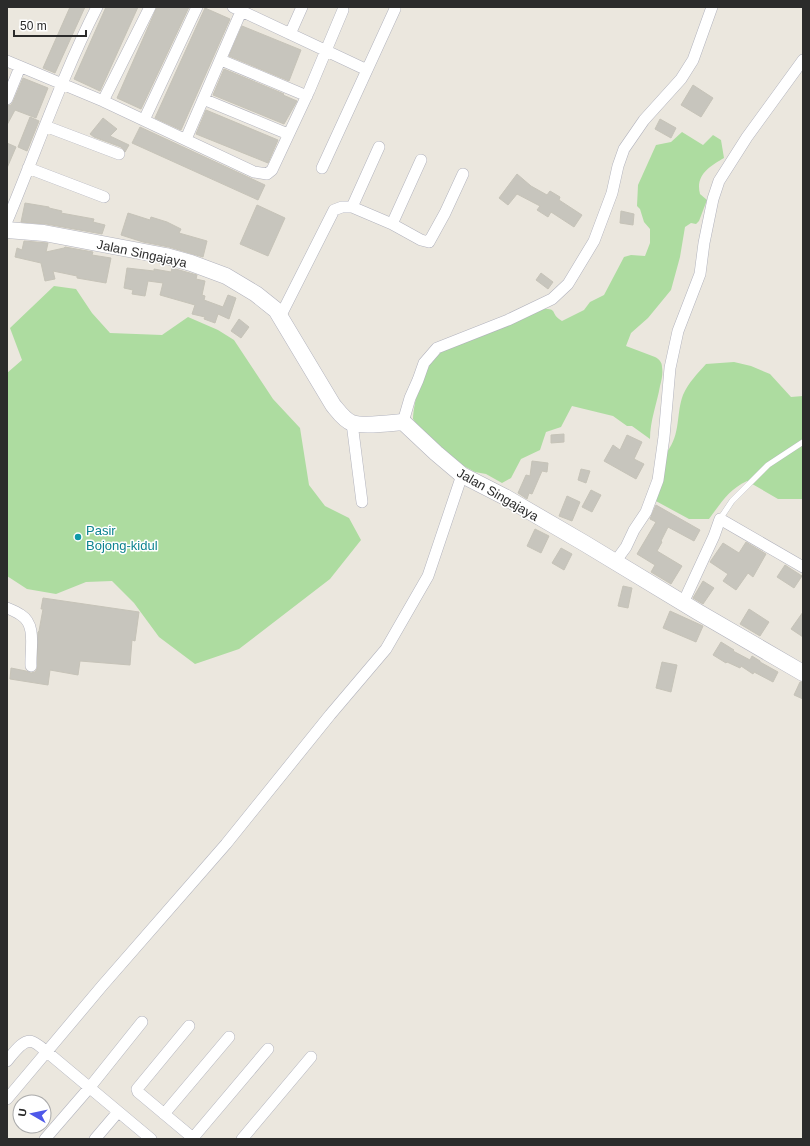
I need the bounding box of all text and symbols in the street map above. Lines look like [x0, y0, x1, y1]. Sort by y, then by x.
scale bar [14, 12, 86, 38]
text: 50 m [20, 19, 47, 33]
street label: Jalan Singajaya [95, 237, 189, 271]
street label: Jalan Singajaya [454, 465, 542, 524]
place label: Pasir Bojong-kidul [86, 523, 158, 553]
marker: Pasir Bojong-kidul [73, 532, 83, 542]
north arrow [12, 1094, 52, 1134]
text: U [16, 1108, 29, 1117]

